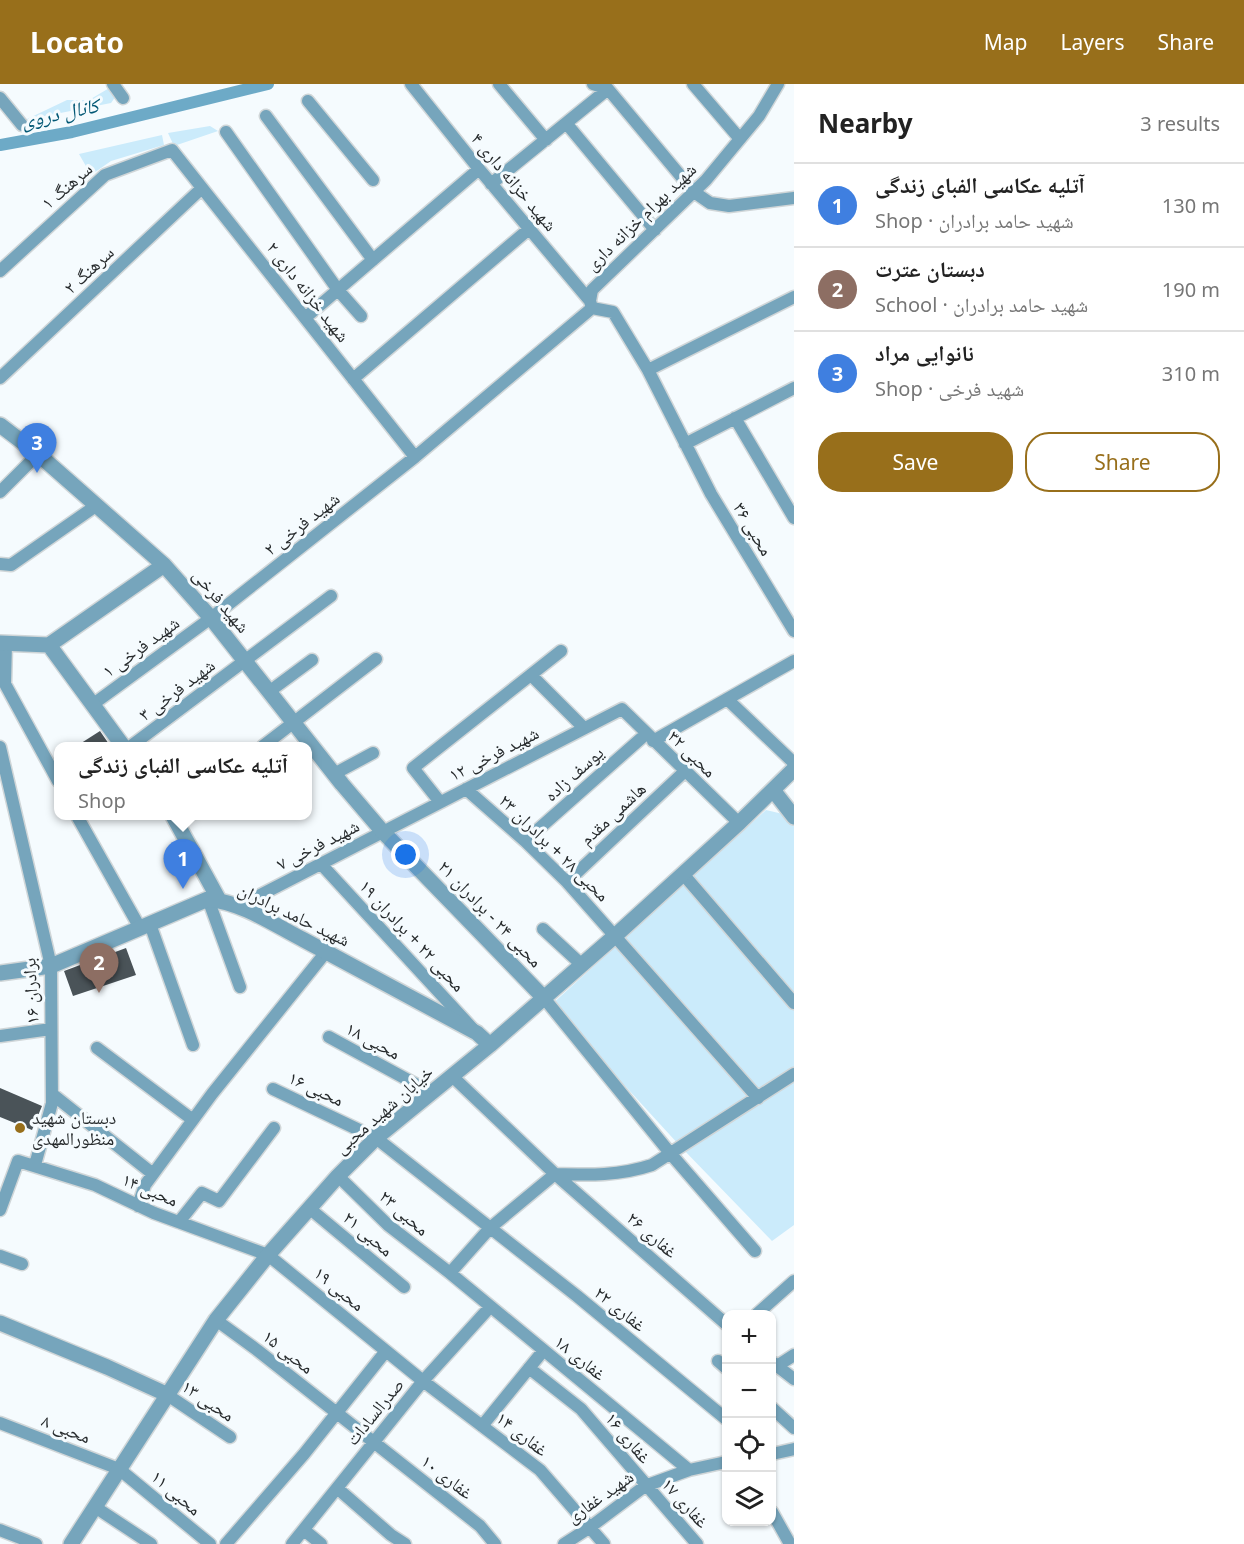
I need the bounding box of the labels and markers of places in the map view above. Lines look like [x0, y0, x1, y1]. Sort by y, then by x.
pin: 3 [18, 424, 57, 473]
pin: 1 [164, 840, 202, 889]
pin: 2 [80, 944, 118, 993]
place label: دبستان شهید منظورالمهدی [32, 1105, 116, 1150]
marker: دبستان شهید منظورالمهدی [13, 1121, 27, 1135]

